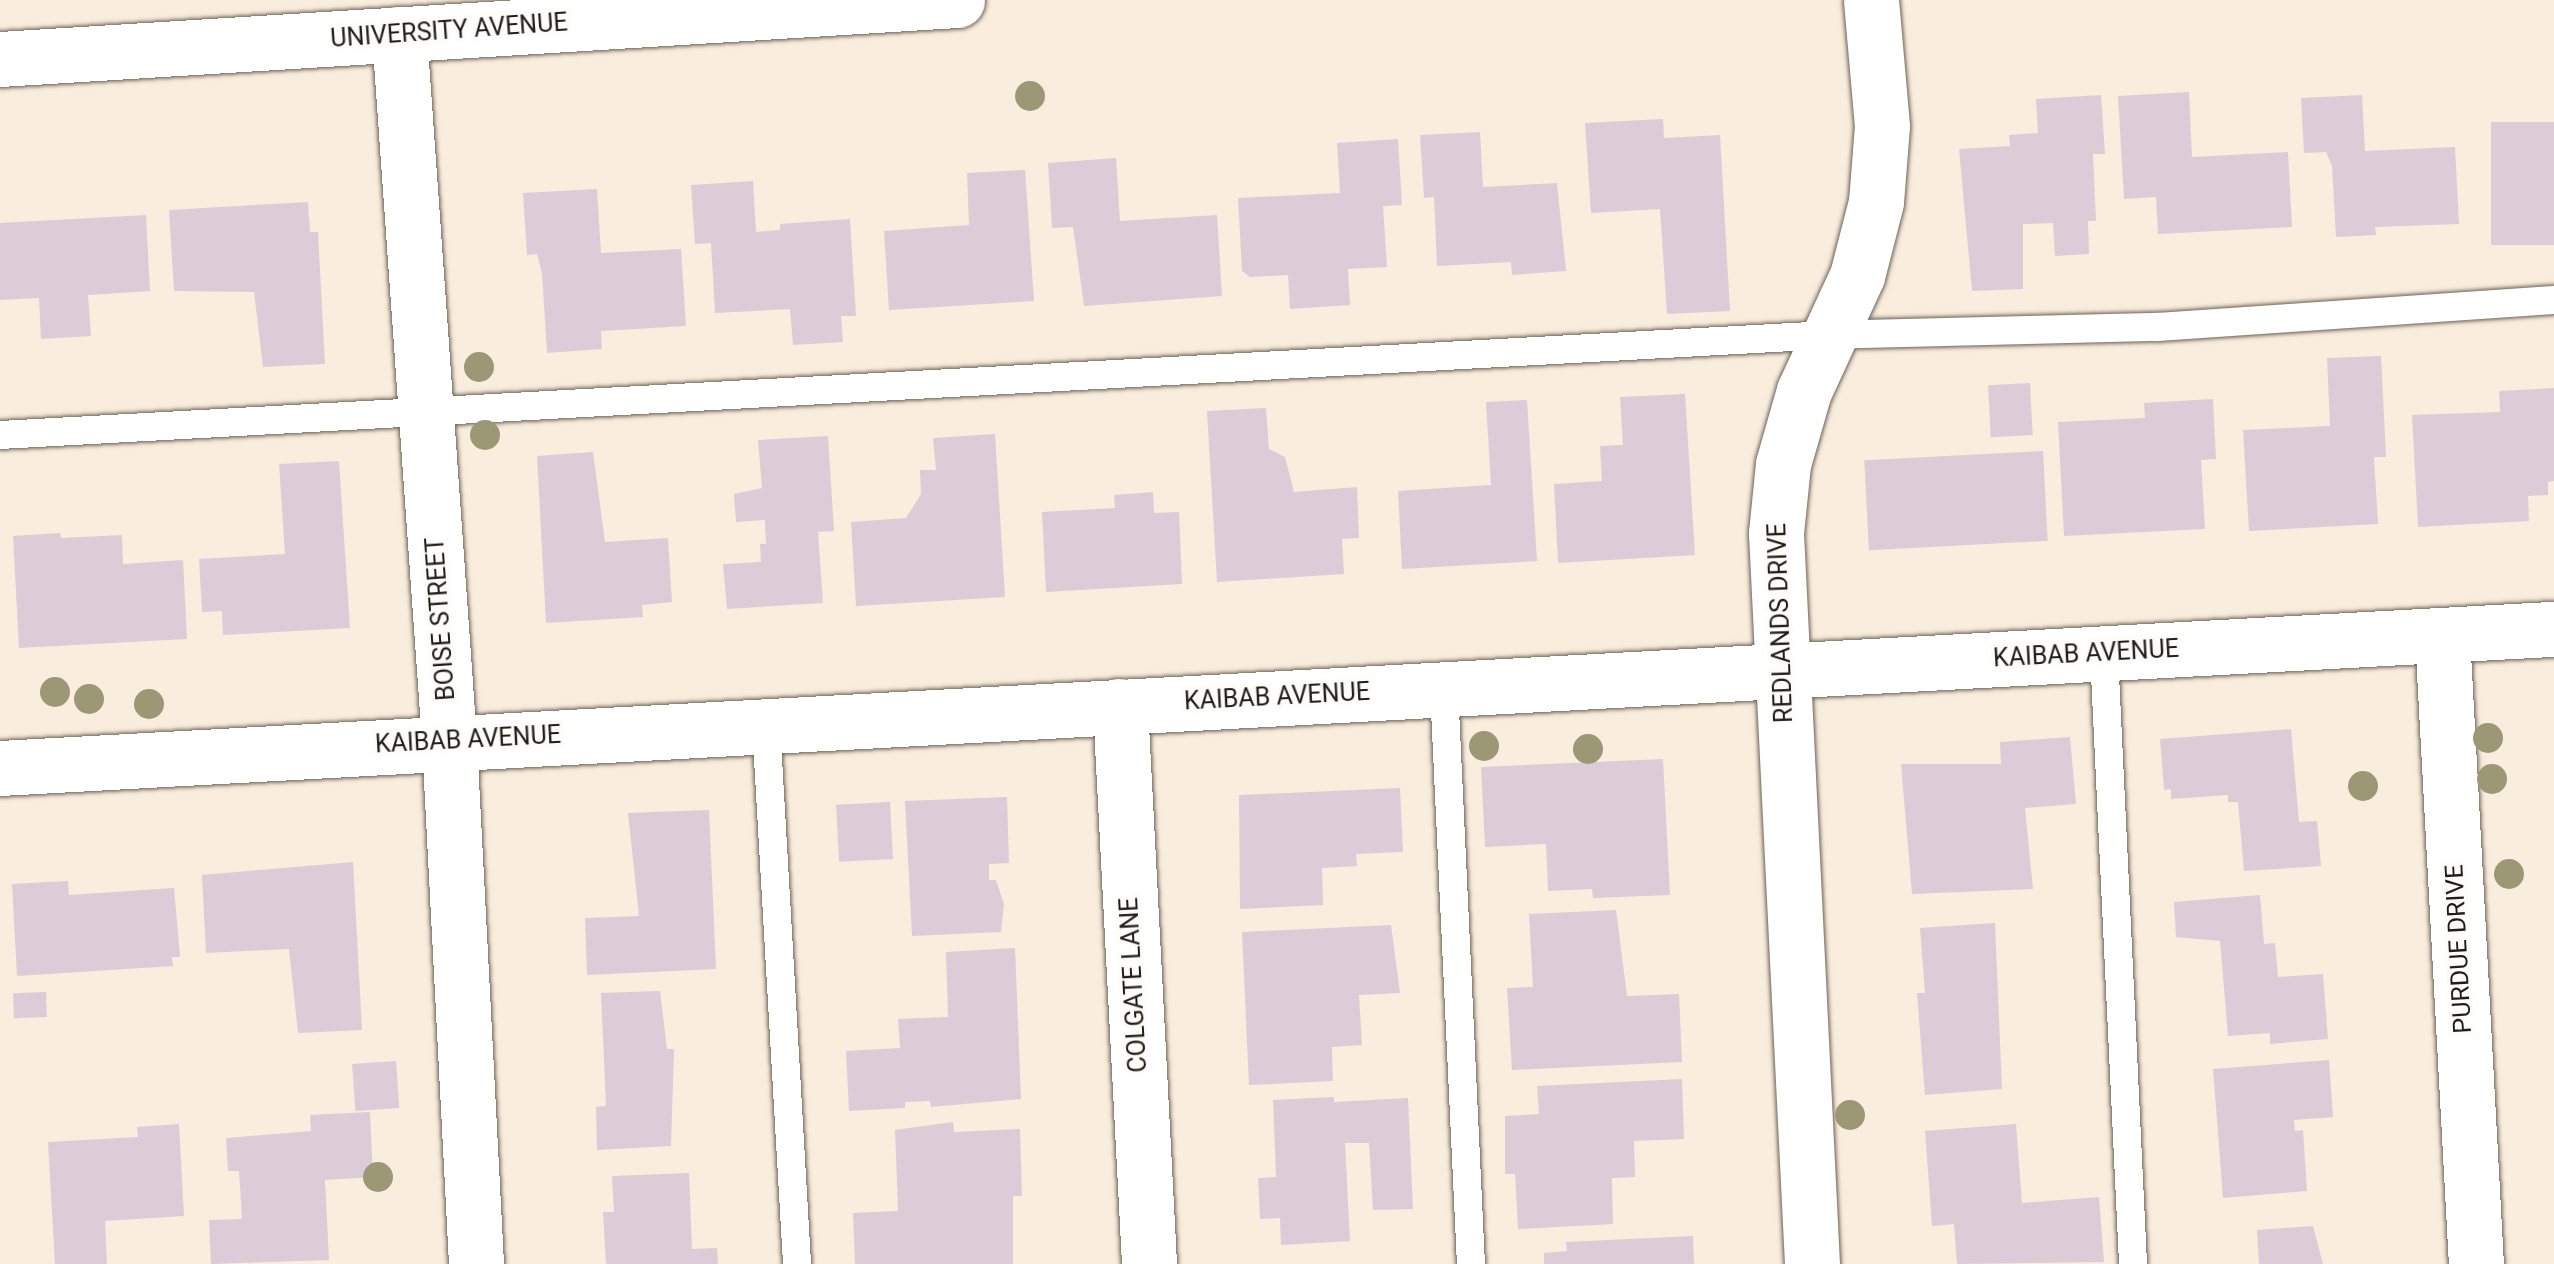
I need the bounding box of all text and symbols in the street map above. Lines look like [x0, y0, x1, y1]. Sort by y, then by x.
street label: UNIVERSITY AVENUE [329, 8, 569, 54]
street label: REDLANDS DRIVE [1763, 523, 1799, 723]
street label: BOISE STREET [420, 536, 462, 702]
street label: KAIBAB AVENUE [1992, 634, 2180, 674]
street label: KAIBAB AVENUE [1183, 677, 1371, 717]
street label: KAIBAB AVENUE [374, 720, 562, 760]
street label: PURDUE DRIVE [2440, 864, 2478, 1034]
street label: COLGATE LANE [1114, 897, 1154, 1073]

